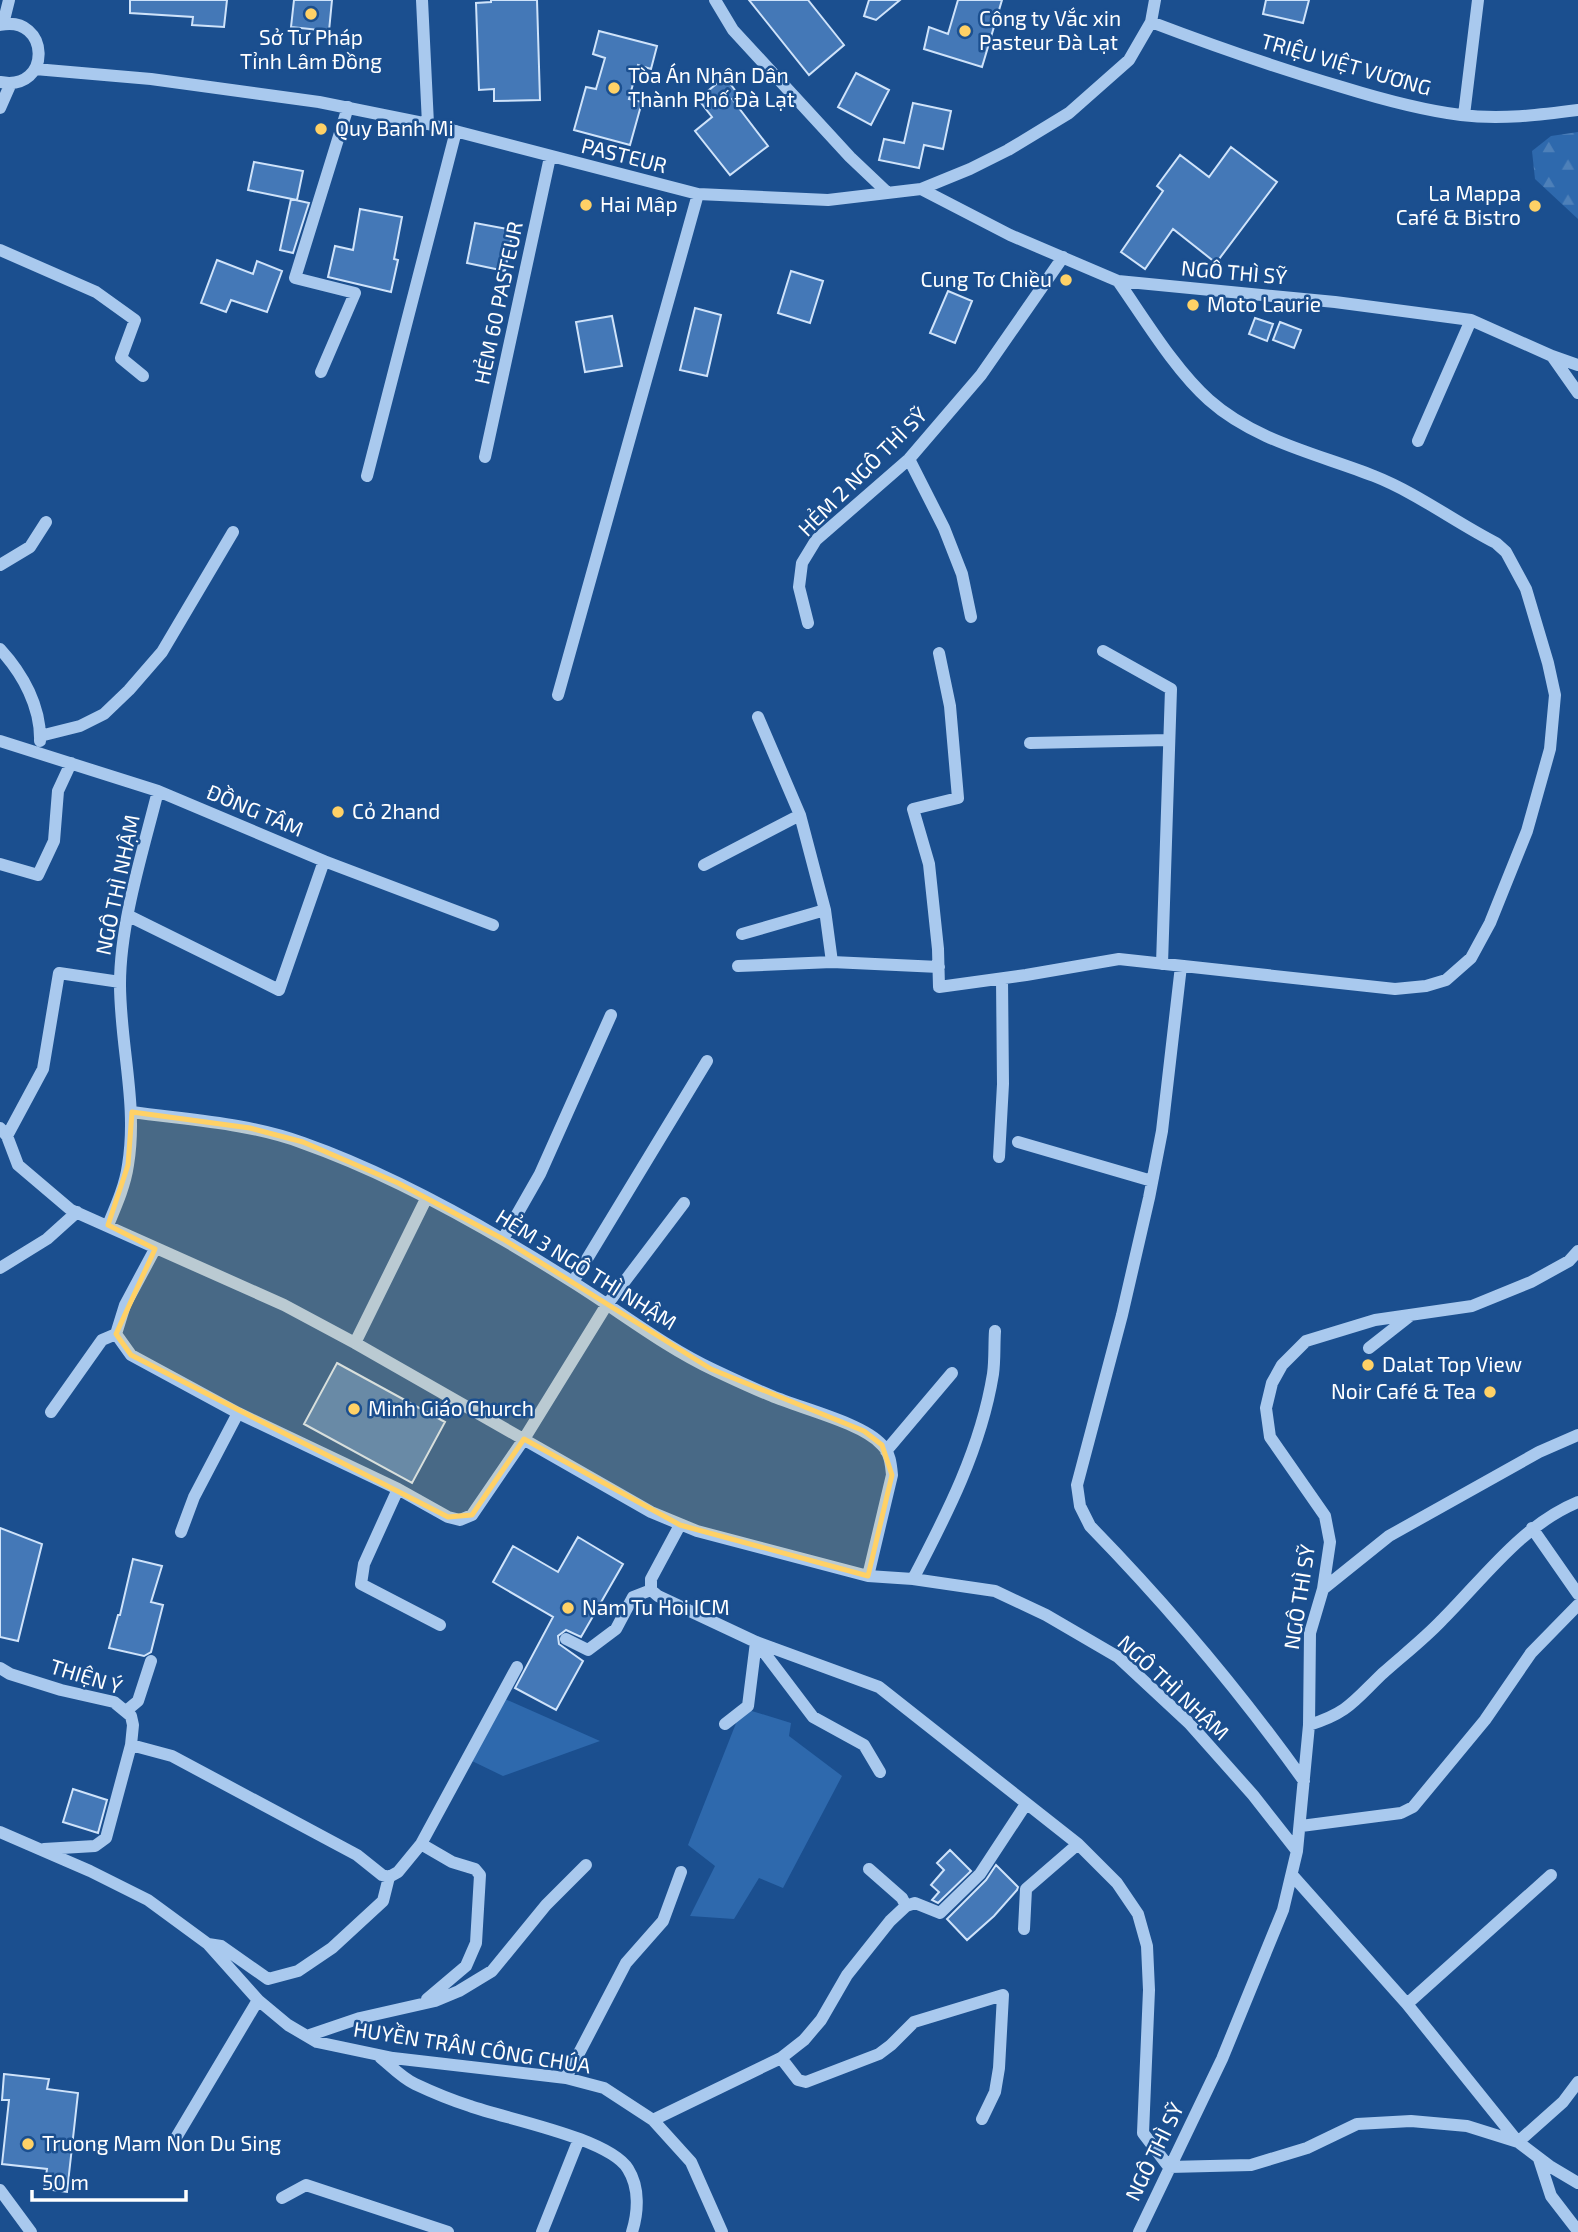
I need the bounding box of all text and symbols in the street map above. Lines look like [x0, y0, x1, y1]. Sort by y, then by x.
place label: Công ty Vắc xin Pasteur Đà Lạt [979, 5, 1121, 54]
marker: Sở Tư Pháp Tỉnh Lâm Đồng [303, 6, 319, 22]
marker: Công ty Vắc xin Pasteur Đà Lạt [957, 23, 973, 39]
place label: Sở Tư Pháp Tỉnh Lâm Đồng [240, 24, 382, 73]
street label: TRIỆU VIỆT VƯƠNG [1258, 27, 1434, 100]
place label: Tòa Án Nhân Dân Thành Phố Đà Lạt [628, 62, 795, 111]
marker: Tòa Án Nhân Dân Thành Phố Đà Lạt [606, 80, 622, 96]
place label: Quy Banh Mi [335, 115, 454, 141]
marker: Quy Banh Mi [313, 121, 329, 137]
street label: PASTEUR [579, 132, 670, 177]
place label: La Mappa Café & Bistro [1396, 180, 1521, 229]
place label: Hai Mâp [600, 191, 678, 216]
marker: Hai Mâp [578, 197, 594, 213]
marker: La Mappa Café & Bistro [1527, 198, 1543, 214]
street label: HẺM 60 PASTEUR [468, 219, 527, 386]
street label: NGÔ THÌ SỸ [1180, 254, 1288, 289]
place label: Cung Tơ Chiều [921, 266, 1052, 291]
marker: Cung Tơ Chiều [1058, 272, 1074, 288]
place label: Moto Laurie [1207, 291, 1321, 316]
marker: Moto Laurie [1185, 297, 1201, 313]
street label: HẺM 2 NGÔ THÌ SỸ [792, 401, 932, 540]
street label: ĐỒNG TÂM [203, 776, 309, 841]
place label: Cỏ 2hand [352, 798, 440, 823]
marker: Cỏ 2hand [330, 804, 346, 820]
street label: NGÔ THÌ NHẬM [89, 812, 144, 957]
street label: HẺM 3 NGÔ THÌ NHẬM [492, 1203, 682, 1334]
place label: Dalat Top View [1382, 1351, 1522, 1376]
marker: Dalat Top View [1360, 1357, 1376, 1373]
place label: Noir Café & Tea [1331, 1378, 1476, 1403]
marker: Noir Café & Tea [1482, 1384, 1498, 1400]
place label: Minh Giáo Church [368, 1395, 534, 1420]
marker: Minh Giáo Church [346, 1401, 362, 1417]
street label: NGÔ THÌ SỸ [1278, 1542, 1319, 1651]
place label: Nam Tu Hoi ICM [582, 1594, 730, 1619]
marker: Nam Tu Hoi ICM [560, 1600, 576, 1616]
street label: NGÔ THÌ NHẬM [1113, 1629, 1235, 1745]
street label: THIỆN Ý [47, 1653, 126, 1698]
street label: HUYỀN TRÂN CÔNG CHÚA [352, 2013, 593, 2078]
street label: NGÔ THÌ SỸ [1119, 2098, 1188, 2205]
place label: Truong Mam Non Du Sing [42, 2130, 282, 2155]
marker: Truong Mam Non Du Sing [20, 2136, 36, 2152]
scale bar [32, 2158, 186, 2202]
text: 50 m [42, 2169, 89, 2194]

